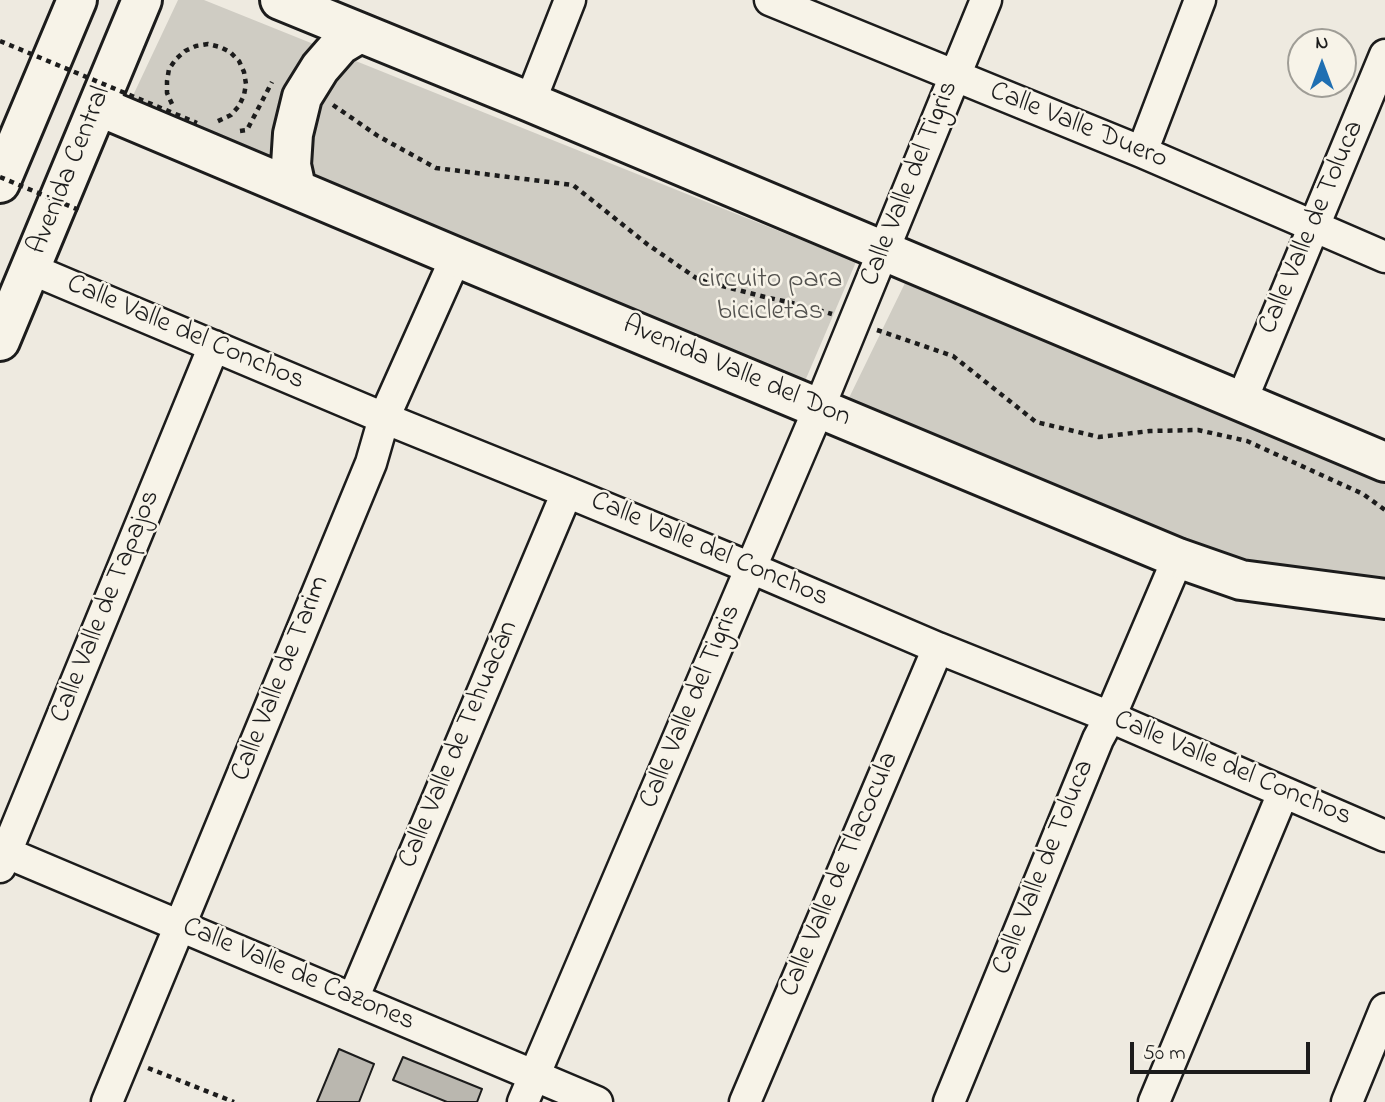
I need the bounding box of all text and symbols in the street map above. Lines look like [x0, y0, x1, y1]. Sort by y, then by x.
north arrow [1287, 28, 1357, 98]
text: N [1316, 30, 1328, 57]
street label: Calle Valle del Tigris [855, 76, 967, 292]
street label: Calle Valle Duero [984, 76, 1172, 178]
street label: Avenida Central [22, 82, 120, 260]
street label: Calle Valle de Toluca [1253, 116, 1373, 340]
park label: circuito para bicicletas [698, 264, 842, 330]
street label: Calle Valle del Conchos [61, 269, 309, 399]
street label: Avenida Valle del Don [617, 310, 855, 436]
street label: Calle Valle de Tapajos [45, 486, 169, 728]
street label: Calle Valle del Conchos [585, 486, 833, 616]
street label: Calle Valle de Tarim [225, 571, 339, 787]
street label: Calle Valle del Tigris [634, 600, 750, 814]
street label: Calle Valle de Tehuacán [393, 616, 527, 874]
street label: Calle Valle del Conchos [1108, 705, 1356, 835]
street label: Calle Valle de Tlacocula [774, 747, 908, 1003]
street label: Calle Valle de Toluca [987, 756, 1103, 980]
street label: Calle Valle de Cazones [177, 912, 419, 1040]
scale bar [1133, 1028, 1313, 1072]
text: 50 m [1143, 1039, 1186, 1069]

